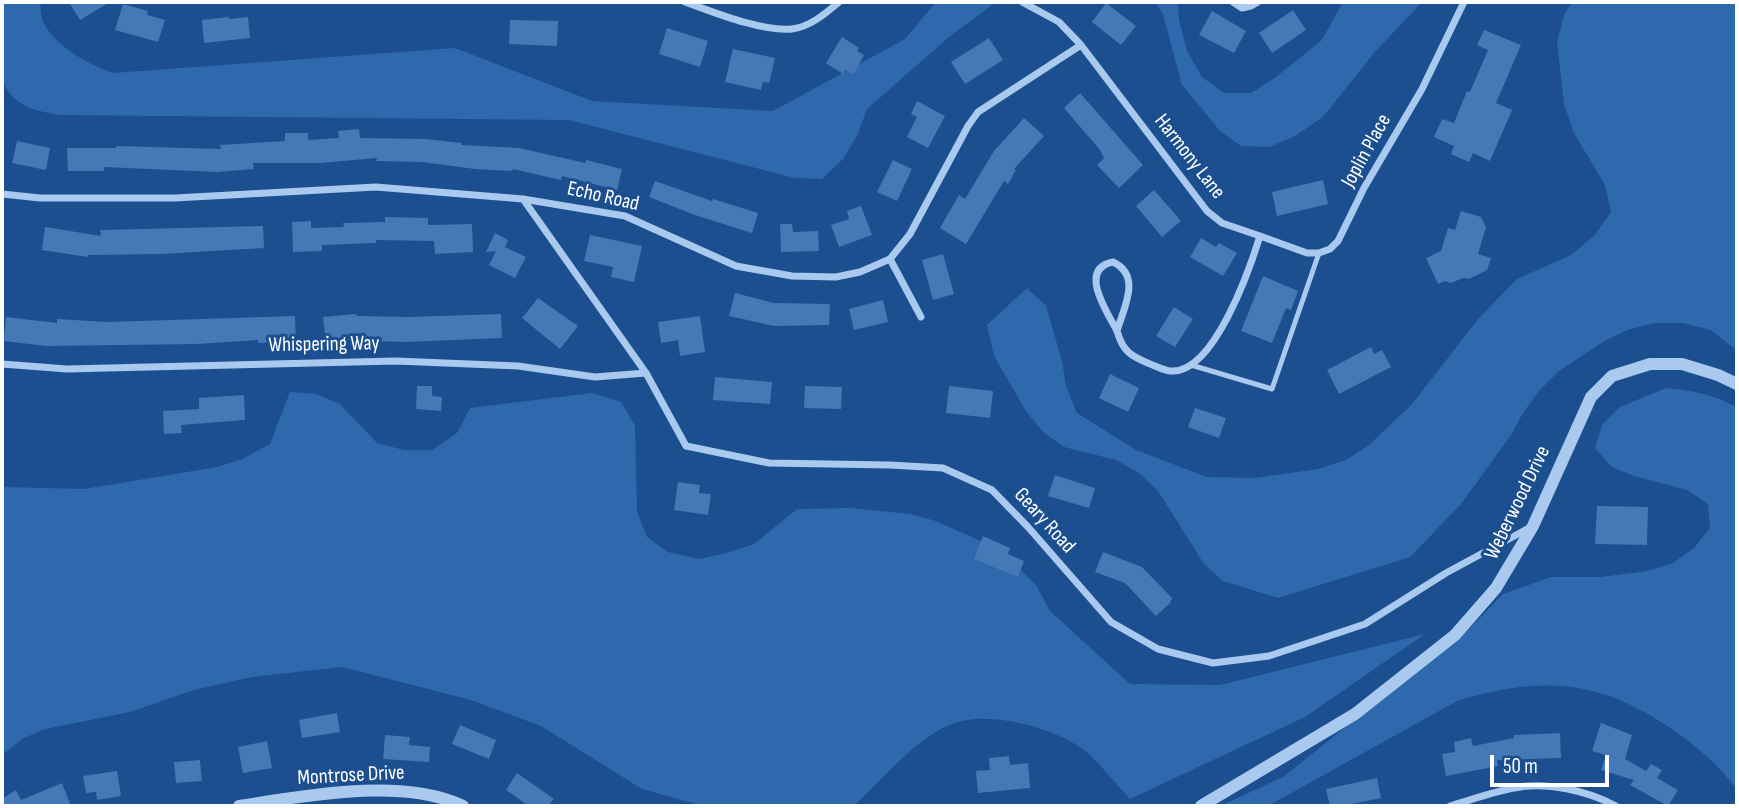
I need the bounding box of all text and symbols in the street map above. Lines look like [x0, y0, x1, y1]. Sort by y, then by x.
street label: Harmony Lane [1148, 110, 1230, 204]
street label: Joplin Place [1337, 110, 1397, 192]
street label: Echo Road [565, 177, 641, 217]
street label: Whispering Way [268, 331, 380, 359]
street label: Weberwood Drive [1480, 442, 1556, 564]
street label: Geary Road [1008, 483, 1080, 559]
scale bar [1494, 742, 1613, 786]
text: 50 m [1503, 754, 1538, 779]
street label: Montrose Drive [297, 761, 405, 791]

